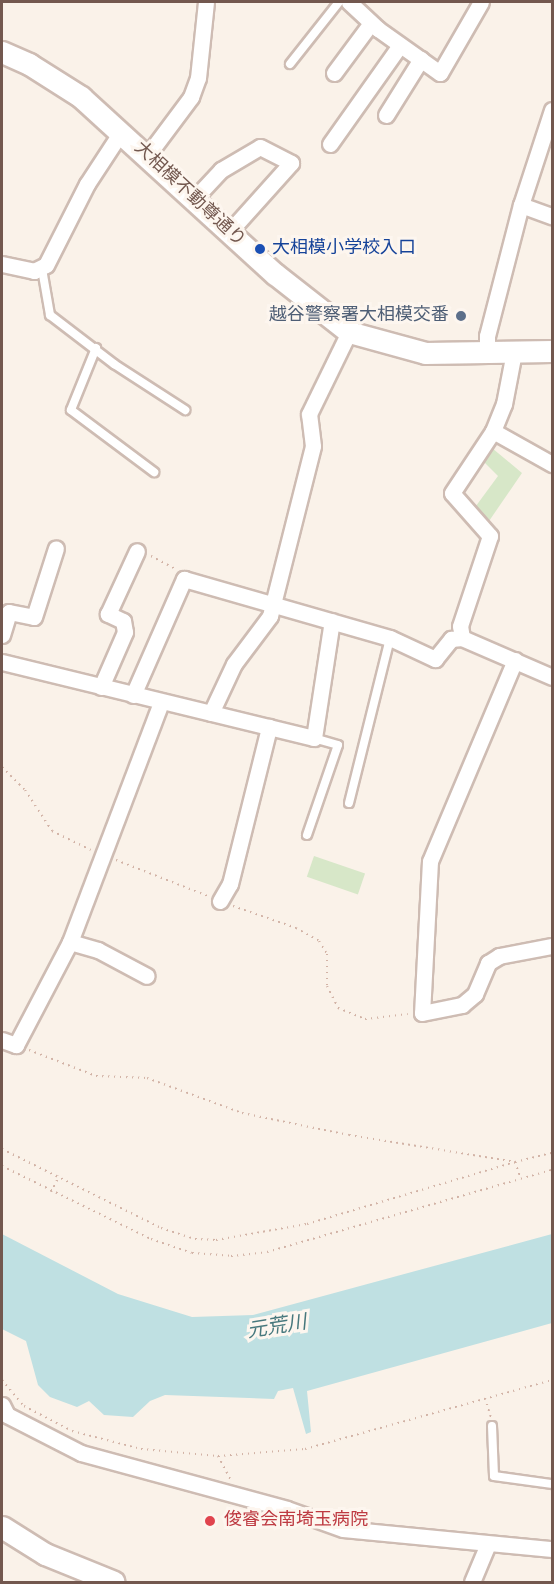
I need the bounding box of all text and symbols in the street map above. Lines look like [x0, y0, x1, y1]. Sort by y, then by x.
street label: 大相模不動尊通り [129, 138, 249, 252]
place label: 大相模小学校入口 [272, 238, 416, 260]
marker: 大相模小学校入口 [253, 242, 267, 256]
place label: 越谷警察署大相模交番 [269, 305, 449, 327]
marker: 越谷警察署大相模交番 [454, 309, 468, 323]
water label: 元荒川 [245, 1311, 309, 1345]
place label: 俊睿会南埼玉病院 [224, 1510, 368, 1532]
marker: 俊睿会南埼玉病院 [201, 1512, 219, 1530]

